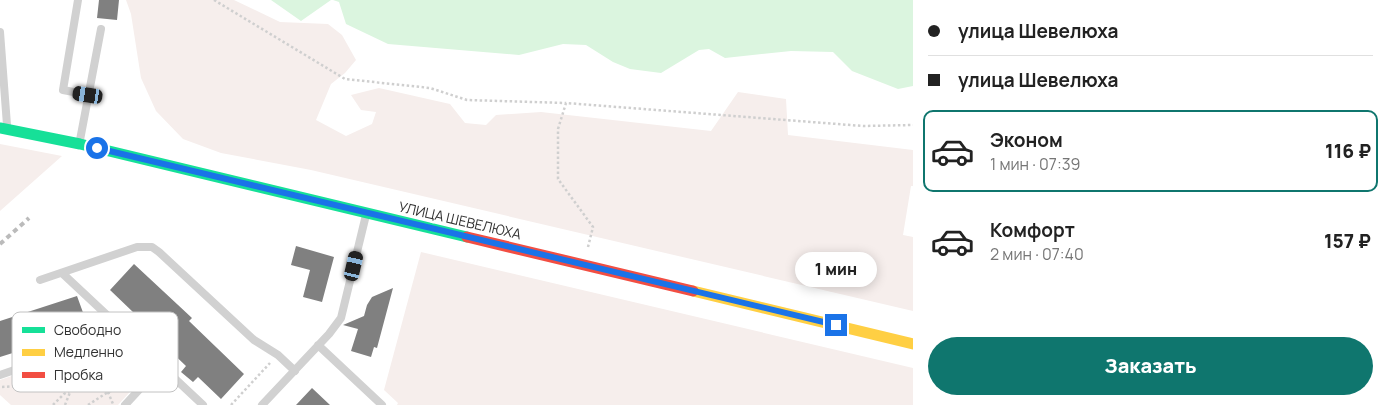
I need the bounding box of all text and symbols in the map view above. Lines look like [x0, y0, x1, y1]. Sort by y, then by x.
text: улица Шевелюха [958, 18, 1118, 44]
text: улица Шевелюха [958, 67, 1118, 93]
car [72, 85, 103, 105]
text: Эконом [990, 127, 1063, 153]
icon: car [930, 129, 975, 174]
route start [86, 137, 108, 159]
text: 116 ₽ [1325, 138, 1371, 164]
text: 1 мин · 07:39 [990, 153, 1080, 175]
street label: УЛИЦА ШЕВЕЛЮХА [397, 197, 523, 243]
text: Комфорт [990, 217, 1075, 243]
icon: car [930, 219, 975, 264]
text: 157 ₽ [1324, 228, 1371, 254]
text: 2 мин · 07:40 [990, 243, 1084, 265]
car [343, 250, 364, 282]
callout: 1 мин [795, 252, 877, 288]
text: 1 мин [815, 258, 857, 280]
legend [12, 312, 178, 392]
route end [825, 314, 847, 336]
text: Свободно [54, 320, 121, 339]
button: Заказать [928, 337, 1373, 395]
text: Медленно [54, 342, 123, 361]
text: Пробка [54, 365, 103, 384]

